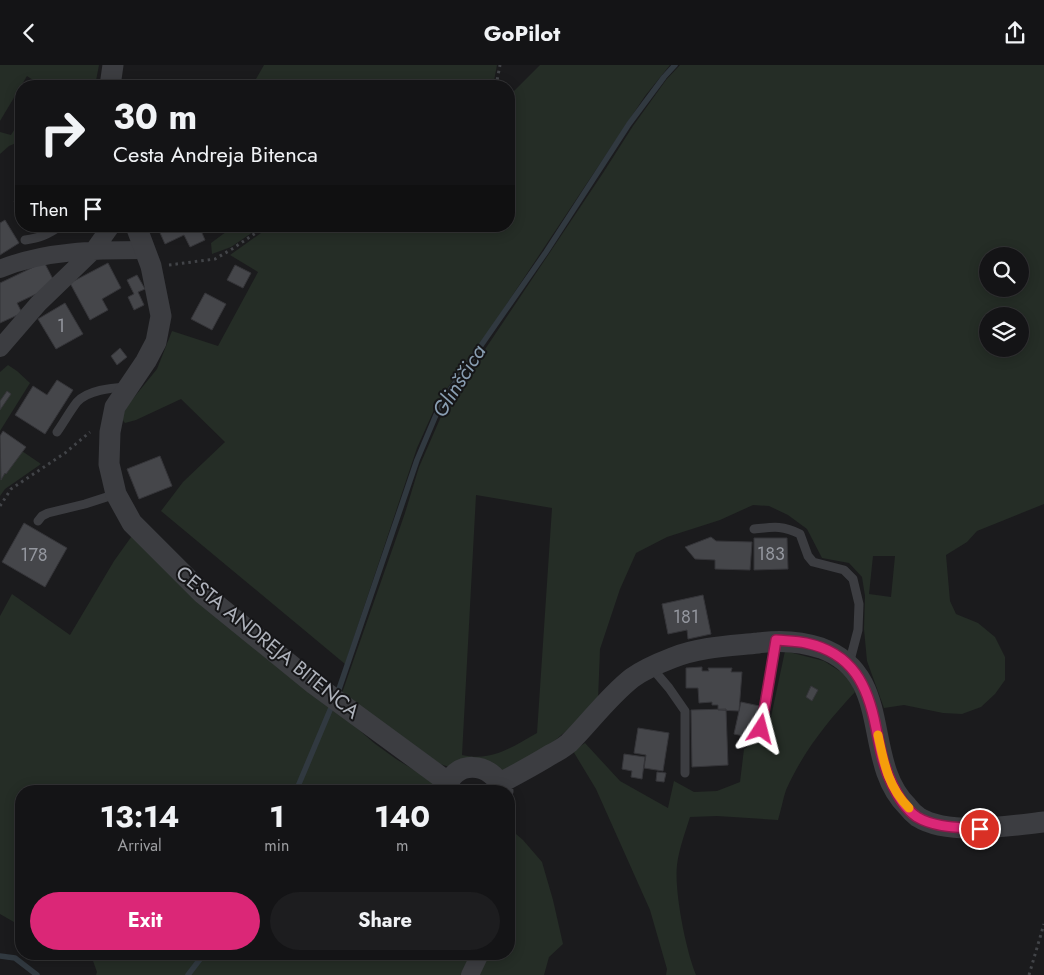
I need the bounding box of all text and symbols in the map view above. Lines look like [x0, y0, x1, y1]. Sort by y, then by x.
text: GoPilot [484, 17, 560, 49]
icon: back [15, 19, 43, 47]
icon: share [1001, 19, 1029, 47]
text: 30 m [113, 92, 197, 142]
icon: right [30, 100, 95, 165]
text: Cesta Andreja Bitenca [113, 138, 318, 170]
icon: arrive [79, 195, 107, 223]
text: Then [30, 196, 69, 223]
map controls [979, 247, 1029, 357]
button: search [979, 247, 1029, 297]
button: layers [979, 307, 1029, 357]
house number: 1 [57, 313, 65, 339]
water label: Glinščica [425, 338, 493, 423]
house number: 183 [757, 541, 785, 567]
house number: 178 [20, 542, 48, 568]
street label: CESTA ANDREJA BITENCA [170, 559, 366, 726]
house number: 181 [673, 604, 699, 630]
position arrow [734, 702, 786, 754]
text: 13:14 [100, 795, 180, 838]
text: 1 [269, 795, 284, 838]
text: 140 [374, 795, 430, 838]
pin [959, 808, 1001, 850]
icon: arrive [966, 815, 994, 843]
text: Arrival [118, 834, 162, 857]
text: min [264, 834, 289, 857]
text: m [396, 834, 408, 857]
button: Exit [30, 892, 260, 950]
button: Share [270, 892, 500, 950]

